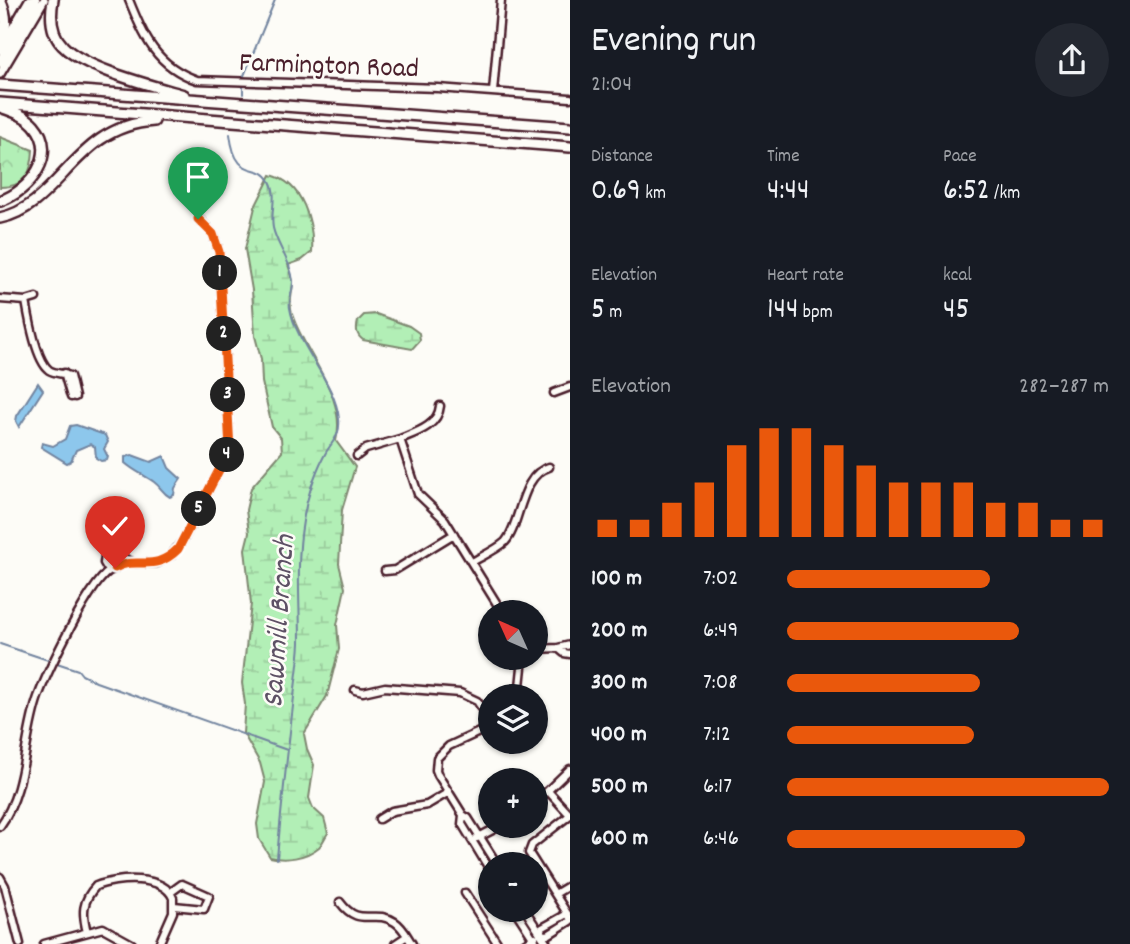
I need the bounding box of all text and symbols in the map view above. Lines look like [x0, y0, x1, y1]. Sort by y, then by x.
text: Evening run [591, 15, 756, 70]
button: share [1035, 23, 1109, 97]
street label: Farmington Road [238, 45, 420, 91]
text: 21:04 [591, 69, 632, 102]
text: Distance [591, 144, 653, 171]
text: Time [767, 144, 800, 171]
text: Pace [943, 144, 977, 171]
pin [168, 147, 228, 219]
icon: arrive [179, 158, 217, 196]
text: 0.69 [591, 171, 641, 214]
text: 4:44 [767, 171, 809, 214]
text: 6:52 [943, 171, 990, 214]
text: km [641, 181, 666, 208]
text: /km [990, 181, 1020, 208]
pin: 1 [202, 256, 238, 290]
text: 1 [217, 259, 222, 286]
text: Elevation [591, 263, 657, 290]
text: Heart rate [767, 263, 844, 290]
text: kcal [943, 263, 972, 290]
text: 5 [591, 290, 605, 333]
text: 144 [767, 290, 798, 333]
text: 45 [943, 290, 969, 333]
text: m [605, 300, 622, 327]
text: bpm [798, 300, 833, 327]
pin: 2 [206, 316, 242, 352]
text: 2 [219, 320, 228, 347]
text: Elevation [591, 371, 671, 404]
text: 282–287 m [1019, 371, 1109, 404]
pin: 3 [210, 378, 246, 412]
text: 3 [223, 381, 232, 408]
pin: 4 [210, 438, 244, 472]
text: 4 [223, 441, 230, 468]
pin: 5 [182, 491, 216, 526]
text: 5 [194, 495, 203, 522]
pin [85, 496, 145, 568]
icon: check [96, 507, 134, 545]
water label: Sawmill Branch [254, 532, 309, 709]
text: 100 m [591, 563, 642, 596]
text: 7:02 [703, 563, 738, 596]
north arrow [478, 600, 548, 670]
map controls [478, 600, 548, 922]
text: 200 m [591, 615, 647, 648]
text: 6:49 [703, 615, 738, 648]
text: 300 m [591, 667, 647, 700]
text: 7:08 [703, 667, 737, 700]
button: layers [478, 684, 548, 754]
text: 400 m [591, 719, 647, 752]
text: 7:12 [703, 719, 731, 752]
button: + [478, 768, 548, 838]
text: 500 m [591, 771, 648, 804]
text: 6:17 [703, 771, 732, 804]
text: 600 m [591, 823, 648, 856]
text: 6:46 [703, 823, 739, 856]
button: − [478, 852, 548, 922]

